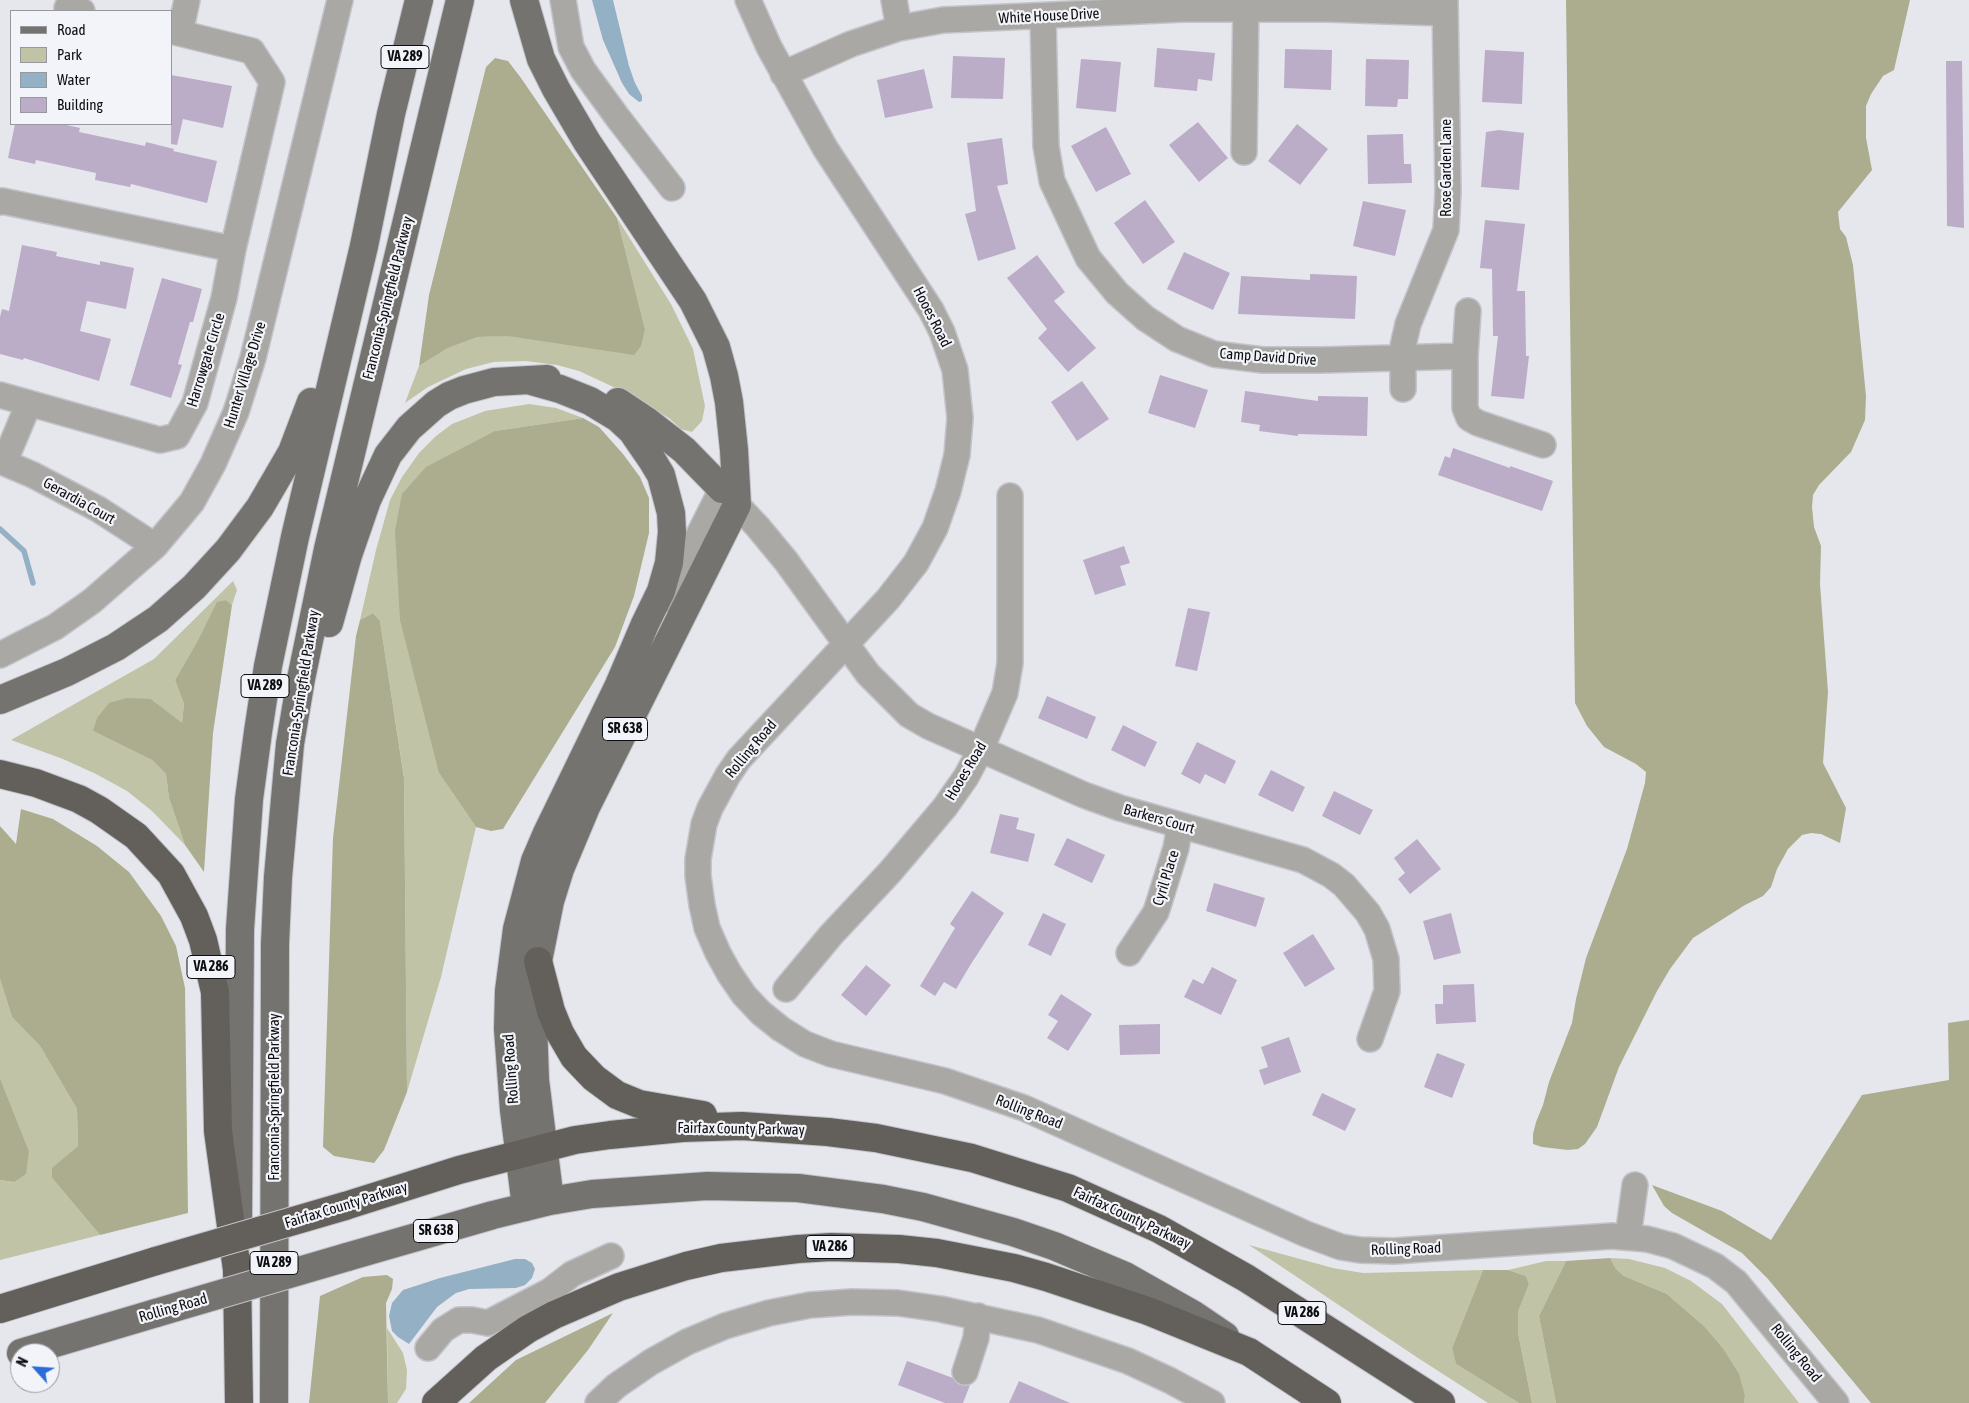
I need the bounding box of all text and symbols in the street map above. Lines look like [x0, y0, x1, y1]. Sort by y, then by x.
street label: White House Drive [998, 4, 1100, 28]
legend [10, 10, 172, 125]
text: Road [57, 21, 86, 38]
text: Park [57, 46, 82, 63]
road number: VA 289 [381, 46, 429, 68]
text: Water [57, 71, 90, 88]
text: Building [57, 96, 103, 113]
street label: Rose Garden Lane [1437, 119, 1455, 217]
street label: Franconia-Springfield Parkway [359, 215, 417, 381]
street label: Hooes Road [909, 284, 955, 350]
street label: Harrowgate Circle [183, 311, 229, 409]
street label: Hunter Village Drive [220, 320, 270, 430]
street label: Camp David Drive [1219, 345, 1317, 369]
street label: Gerardia Court [40, 474, 118, 528]
street label: Franconia-Springfield Parkway [279, 609, 323, 777]
road number: VA 289 [241, 674, 289, 698]
street label: Rolling Road [721, 716, 781, 782]
road number: SR 638 [602, 718, 648, 741]
street label: Hooes Road [941, 738, 991, 804]
street label: Barkers Court [1121, 800, 1197, 838]
street label: Cyril Place [1149, 848, 1183, 908]
road number: VA 286 [187, 956, 235, 979]
street label: Franconia-Springfield Parkway [265, 1013, 283, 1181]
street label: Rolling Road [500, 1033, 522, 1105]
street label: Rolling Road [993, 1091, 1065, 1133]
street label: Fairfax County Parkway [677, 1119, 805, 1139]
street label: Fairfax County Parkway [282, 1178, 410, 1232]
street label: Fairfax County Parkway [1070, 1183, 1194, 1253]
road number: SR 638 [414, 1220, 458, 1242]
road number: VA 286 [806, 1236, 854, 1258]
street label: Rolling Road [1371, 1239, 1441, 1259]
road number: VA 289 [250, 1252, 298, 1274]
street label: Rolling Road [137, 1290, 209, 1326]
road number: VA 286 [1278, 1302, 1326, 1325]
street label: Rolling Road [1767, 1320, 1825, 1386]
north arrow [10, 1343, 60, 1393]
text: N [13, 1355, 31, 1369]

